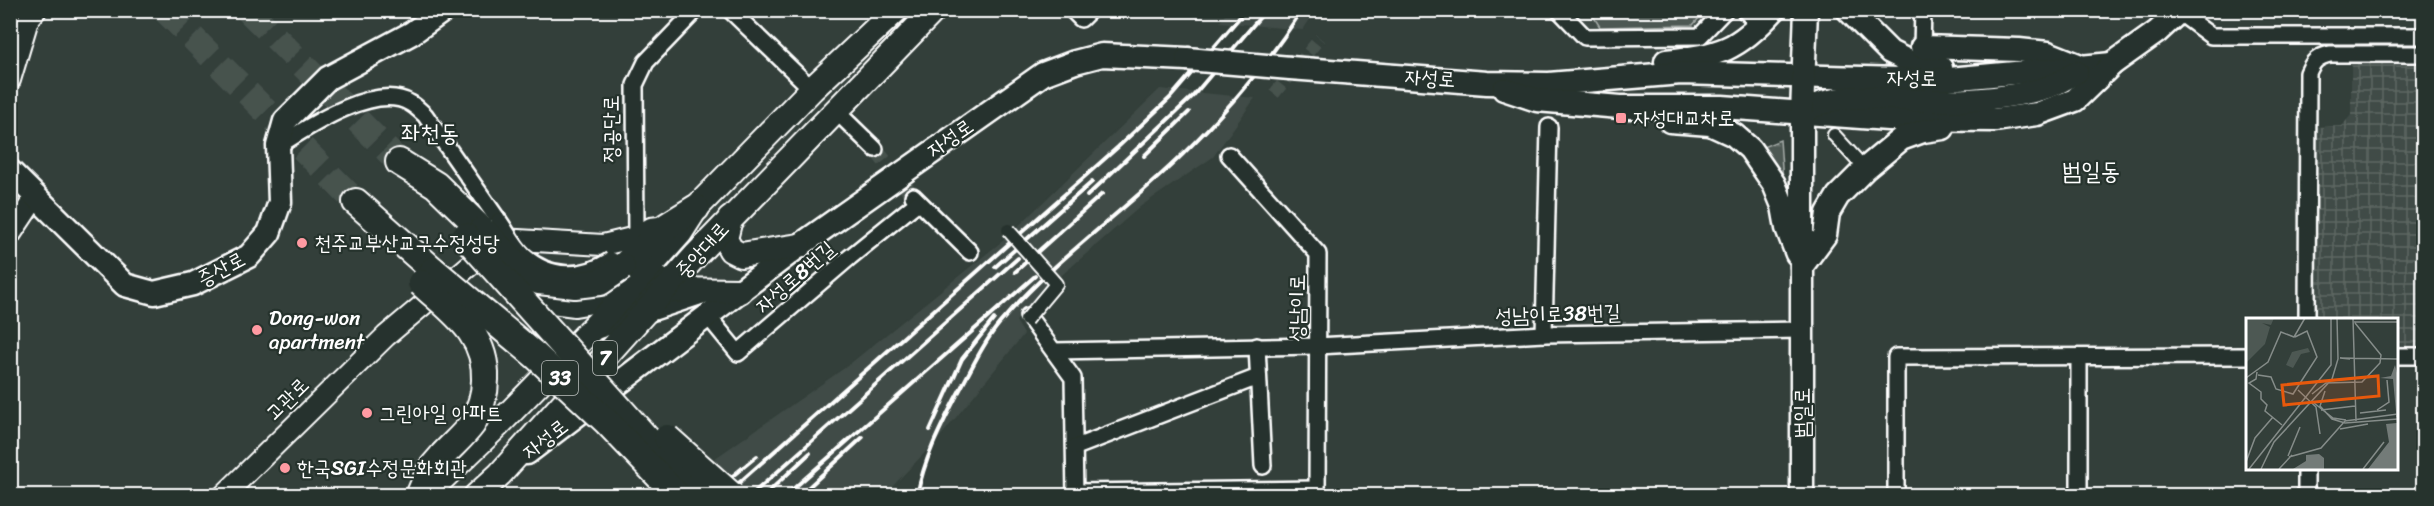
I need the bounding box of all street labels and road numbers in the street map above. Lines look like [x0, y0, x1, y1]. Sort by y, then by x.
street label: 자성로 [1403, 57, 1457, 99]
street label: 자성로 [1886, 59, 1938, 97]
street label: 정공단로 [592, 95, 630, 163]
street label: 자성로 [918, 108, 982, 168]
street label: 중앙대로 [665, 212, 739, 288]
street label: 자성로8번길 [746, 231, 844, 323]
street label: 증산로 [190, 240, 252, 298]
street label: 성남이로 [1277, 274, 1317, 342]
street label: 성남이로38번길 [1495, 293, 1622, 335]
road number: 7 [593, 341, 617, 375]
road number: 33 [542, 361, 578, 395]
street label: 고관로 [256, 368, 318, 430]
street label: 범일로 [1783, 388, 1821, 438]
street label: 자성로 [513, 408, 577, 470]

